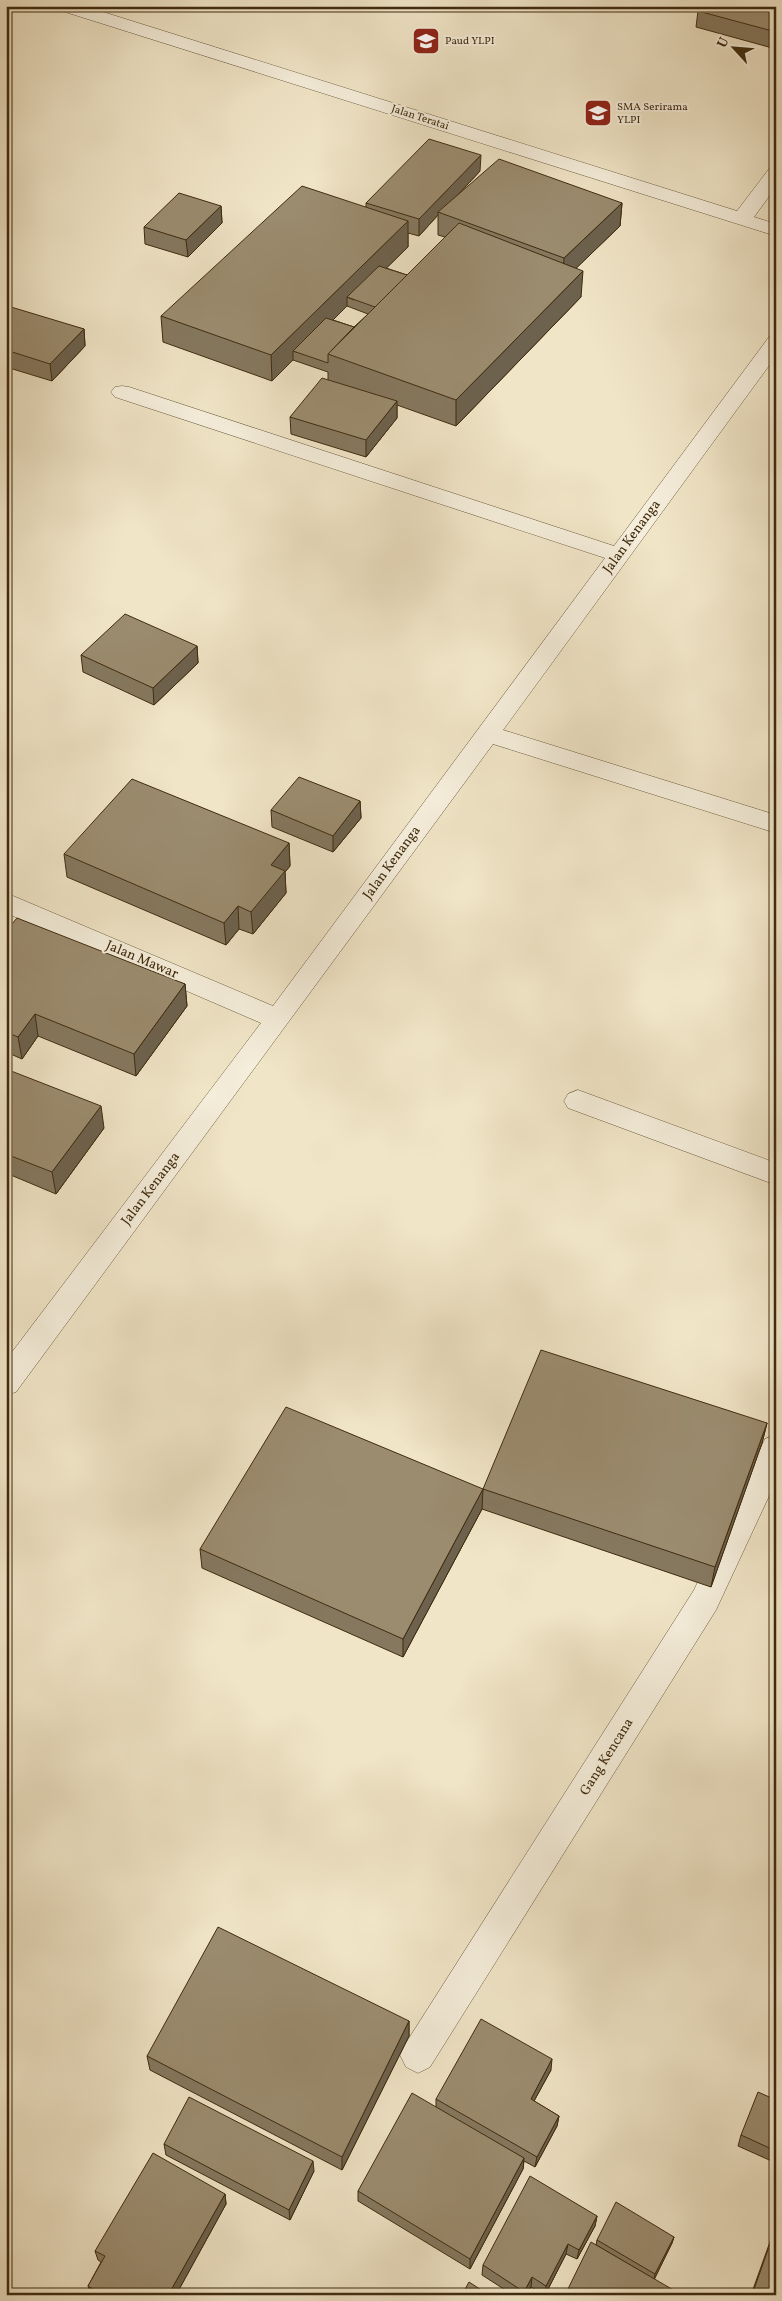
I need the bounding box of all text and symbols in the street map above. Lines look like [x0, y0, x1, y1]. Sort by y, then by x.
north arrow [710, 22, 760, 72]
school or university icon: Paud YLPI [411, 26, 441, 56]
place label: Paud YLPI [445, 34, 495, 49]
text: U [713, 34, 734, 51]
school or university icon: SMA Serirama YLPI [583, 98, 613, 128]
place label: SMA Serirama YLPI [617, 100, 688, 128]
street label: Jalan Teratai [389, 102, 451, 134]
street label: Jalan Kenanga [599, 496, 665, 578]
street label: Jalan Kenanga [359, 822, 425, 904]
street label: Jalan Mawar [103, 936, 181, 984]
street label: Jalan Kenanga [117, 1148, 185, 1230]
street label: Gang Kencana [576, 1715, 638, 1799]

